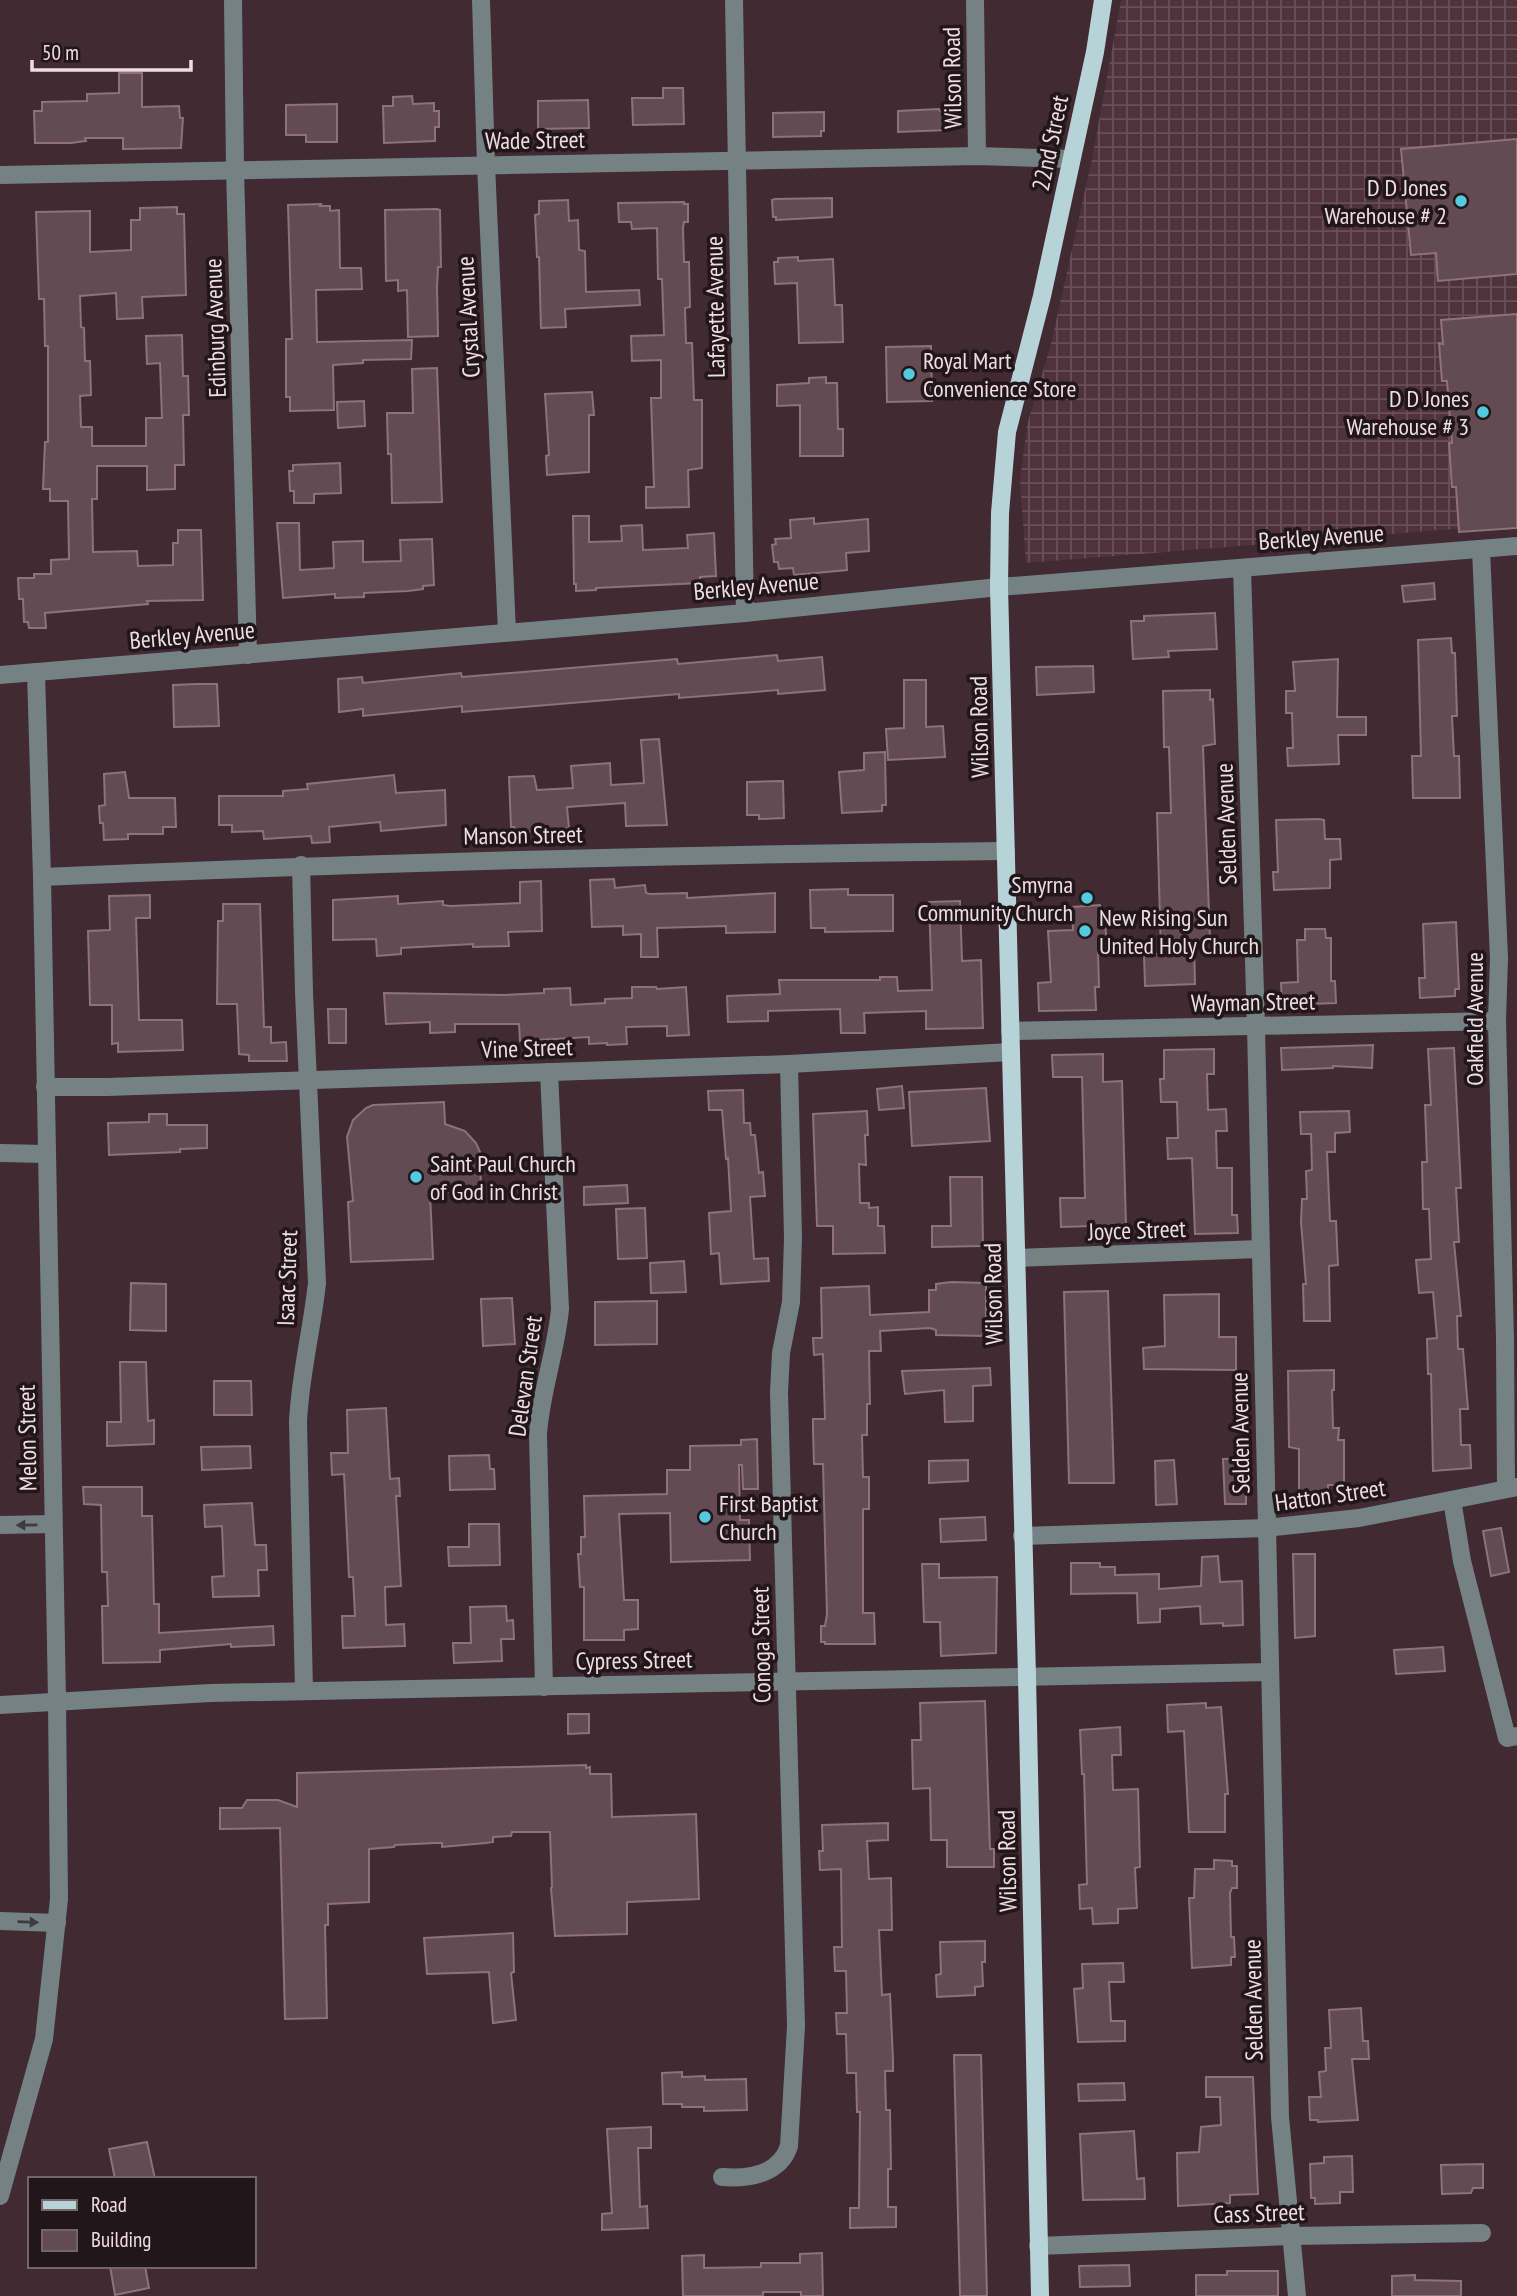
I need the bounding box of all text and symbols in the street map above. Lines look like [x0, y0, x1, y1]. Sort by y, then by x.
street label: Wilson Road [936, 27, 968, 129]
scale bar [32, 28, 191, 72]
text: 50 m [42, 39, 79, 66]
street label: 22nd Street [1025, 92, 1075, 194]
street label: Wade Street [485, 124, 586, 156]
place label: D D Jones Warehouse # 2 [1324, 172, 1447, 231]
marker: D D Jones Warehouse # 2 [1453, 193, 1469, 209]
street label: Lafayette Avenue [698, 236, 732, 378]
street label: Crystal Avenue [449, 256, 487, 378]
street label: Edinburg Avenue [197, 258, 233, 398]
place label: Royal Mart Convenience Store [923, 345, 1076, 404]
marker: Royal Mart Convenience Store [901, 366, 917, 382]
place label: D D Jones Warehouse # 3 [1346, 383, 1469, 442]
marker: D D Jones Warehouse # 3 [1475, 404, 1491, 420]
street label: Berkley Avenue [1257, 517, 1385, 557]
street label: Berkley Avenue [692, 565, 820, 607]
street label: Berkley Avenue [128, 614, 256, 656]
street label: Wilson Road [963, 676, 995, 778]
street label: Selden Avenue [1208, 763, 1244, 885]
street label: Manson Street [463, 818, 583, 852]
place label: Smyrna Community Church [917, 869, 1073, 928]
marker: Smyrna Community Church [1079, 890, 1095, 906]
place label: New Rising Sun United Holy Church [1099, 902, 1259, 961]
marker: New Rising Sun United Holy Church [1077, 923, 1093, 939]
street label: Oakfield Avenue [1459, 952, 1490, 1086]
street label: Wayman Street [1191, 985, 1316, 1019]
street label: Vine Street [480, 1031, 574, 1065]
place label: Saint Paul Church of God in Christ [430, 1148, 576, 1207]
marker: Saint Paul Church of God in Christ [408, 1169, 424, 1185]
street label: Joyce Street [1087, 1213, 1187, 1247]
street label: Isaac Street [270, 1229, 304, 1326]
street label: Wilson Road [977, 1243, 1009, 1345]
street label: Delevan Street [501, 1313, 549, 1438]
street label: Selden Avenue [1223, 1372, 1257, 1494]
street label: Melon Street [11, 1384, 43, 1491]
street label: Hatton Street [1273, 1472, 1388, 1518]
place label: First Baptist Church [719, 1488, 819, 1547]
marker: First Baptist Church [697, 1509, 713, 1525]
one-way arrow [15, 1519, 37, 1531]
street label: Conoga Street [744, 1586, 778, 1703]
street label: Cypress Street [575, 1643, 693, 1677]
street label: Wilson Road [991, 1810, 1023, 1912]
one-way arrow [18, 1916, 40, 1928]
street label: Selden Avenue [1236, 1939, 1270, 2061]
legend [28, 2177, 256, 2268]
text: Road [91, 2191, 127, 2218]
street label: Cass Street [1213, 2196, 1306, 2230]
text: Building [91, 2226, 151, 2253]

